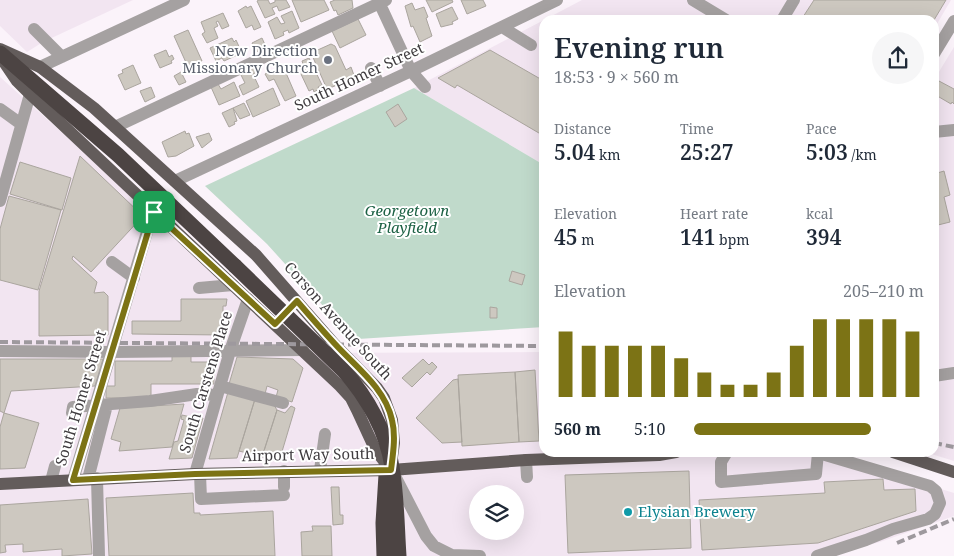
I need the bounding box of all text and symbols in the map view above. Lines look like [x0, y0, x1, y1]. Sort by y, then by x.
text: Evening run [554, 28, 724, 66]
button: share [872, 32, 924, 84]
street label: South Homer Street [291, 37, 427, 115]
place label: New Direction Missionary Church [182, 40, 318, 77]
marker: New Direction Missionary Church [322, 54, 334, 66]
text: 18:53 · 9 × 560 m [554, 66, 679, 88]
text: Distance [554, 119, 611, 138]
text: Time [680, 119, 714, 138]
text: Pace [806, 119, 837, 138]
text: 5.04 [554, 138, 595, 166]
text: 25:27 [680, 138, 734, 166]
text: 5:03 [806, 138, 848, 166]
text: km [595, 145, 620, 164]
text: /km [848, 145, 877, 164]
pin [133, 191, 175, 233]
icon: arrive [140, 198, 168, 226]
park label: Georgetown Playfield [365, 200, 449, 237]
text: Elevation [554, 204, 617, 223]
text: Heart rate [680, 204, 748, 223]
text: kcal [806, 204, 833, 223]
text: 45 [554, 223, 578, 251]
text: 141 [680, 223, 715, 251]
text: 394 [806, 223, 841, 251]
text: m [578, 230, 595, 249]
text: bpm [715, 230, 750, 249]
street label: Corson Avenue South [280, 257, 398, 384]
text: Elevation [554, 280, 626, 302]
text: 205–210 m [843, 280, 924, 302]
street label: South Carstens Place [174, 308, 236, 455]
street label: South Homer Street [50, 328, 110, 468]
text: 560 m [554, 418, 601, 440]
text: 5:10 [634, 418, 665, 440]
street label: Airport Way South [241, 443, 375, 465]
map controls [469, 485, 524, 540]
button: layers [469, 485, 524, 540]
place label: Elysian Brewery [638, 501, 756, 521]
marker: Elysian Brewery [622, 506, 634, 518]

